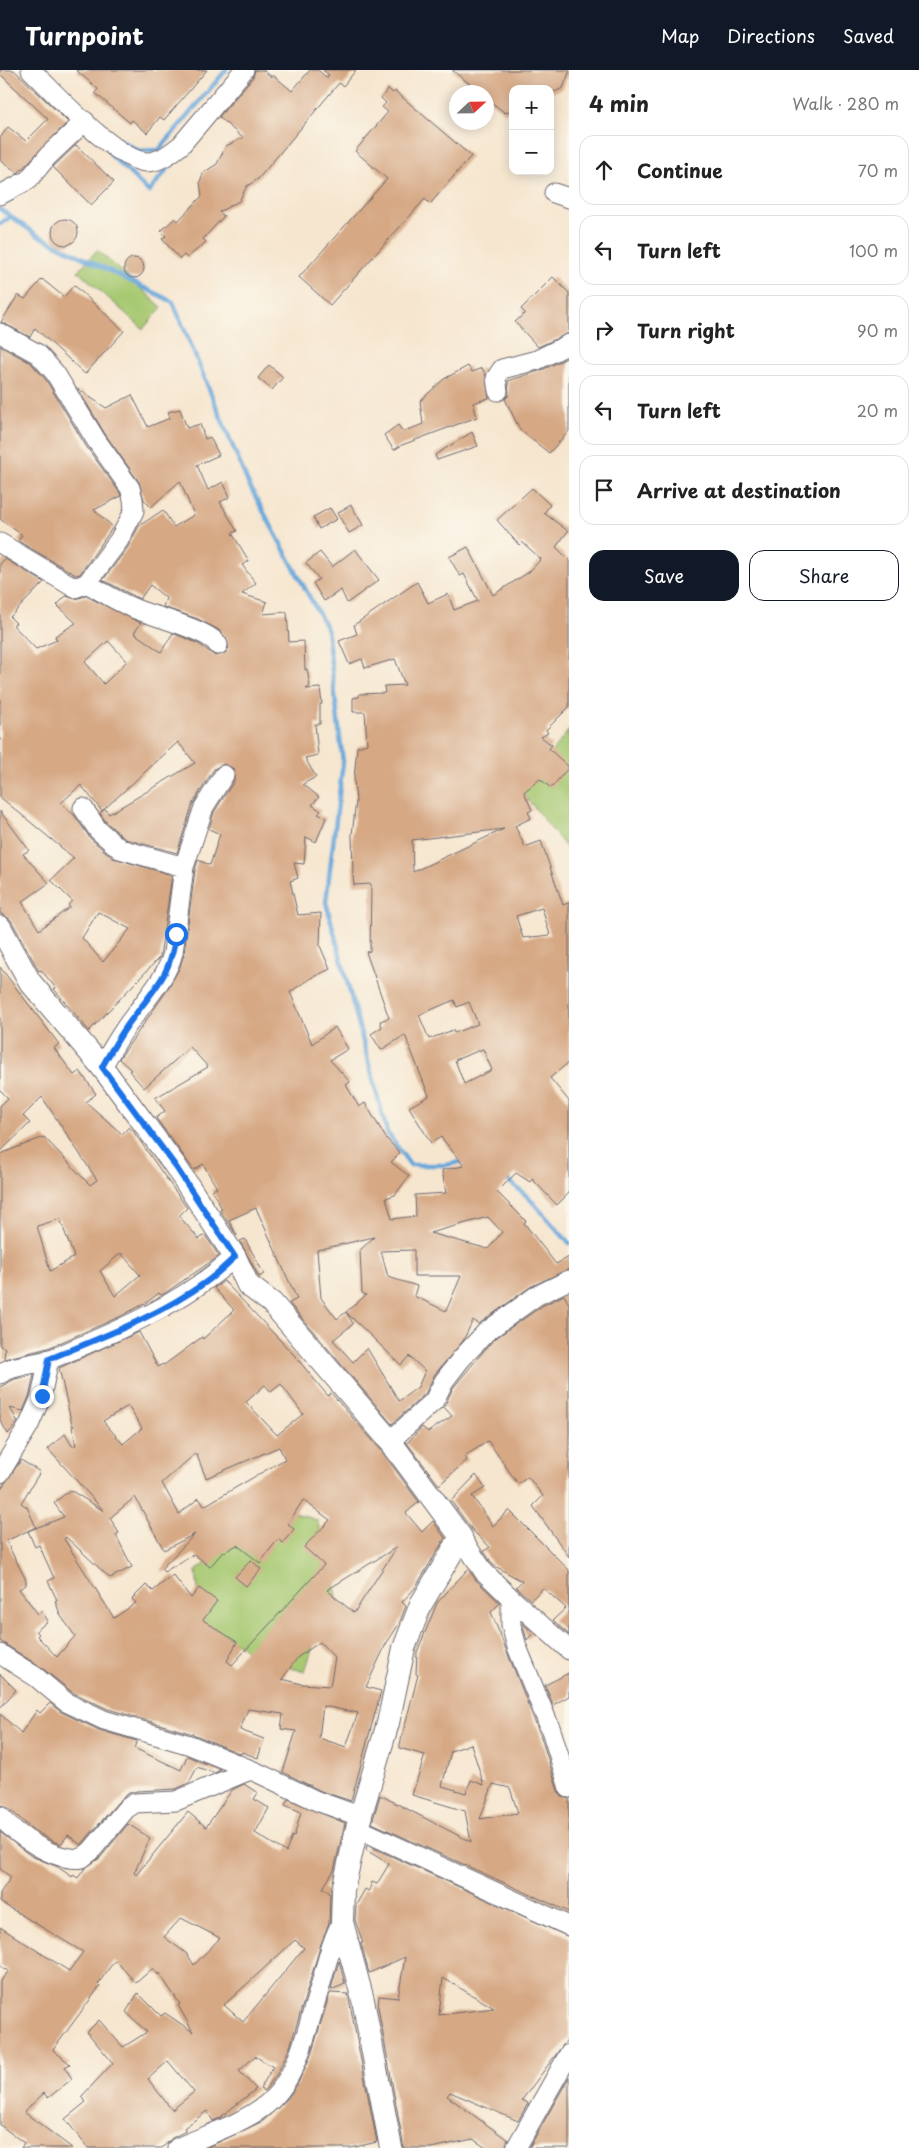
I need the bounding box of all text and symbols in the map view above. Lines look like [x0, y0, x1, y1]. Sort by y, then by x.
text: Turnpoint [25, 17, 144, 53]
text: Map [661, 22, 699, 49]
text: Directions [727, 22, 815, 49]
text: Saved [843, 22, 894, 49]
north arrow [449, 85, 494, 130]
map controls [509, 85, 554, 175]
button: + [509, 85, 554, 130]
text: 4 min [589, 87, 649, 119]
text: Walk · 280 m [792, 91, 899, 115]
button: − [509, 130, 554, 175]
icon: ahead [590, 156, 618, 184]
text: Continue [637, 156, 723, 184]
text: 70 m [858, 158, 898, 182]
icon: left [590, 236, 618, 264]
text: Turn left [637, 236, 721, 264]
text: 100 m [849, 238, 898, 262]
icon: right [590, 316, 618, 344]
text: Turn right [637, 316, 735, 344]
text: 90 m [857, 318, 898, 342]
icon: left [590, 396, 618, 424]
text: Turn left [637, 396, 721, 424]
text: 20 m [857, 398, 898, 422]
icon: arrive [590, 476, 618, 504]
text: Arrive at destination [637, 476, 841, 504]
button: Save [589, 550, 739, 601]
button: Share [749, 550, 899, 601]
route start [165, 923, 188, 946]
route end [31, 1385, 54, 1408]

